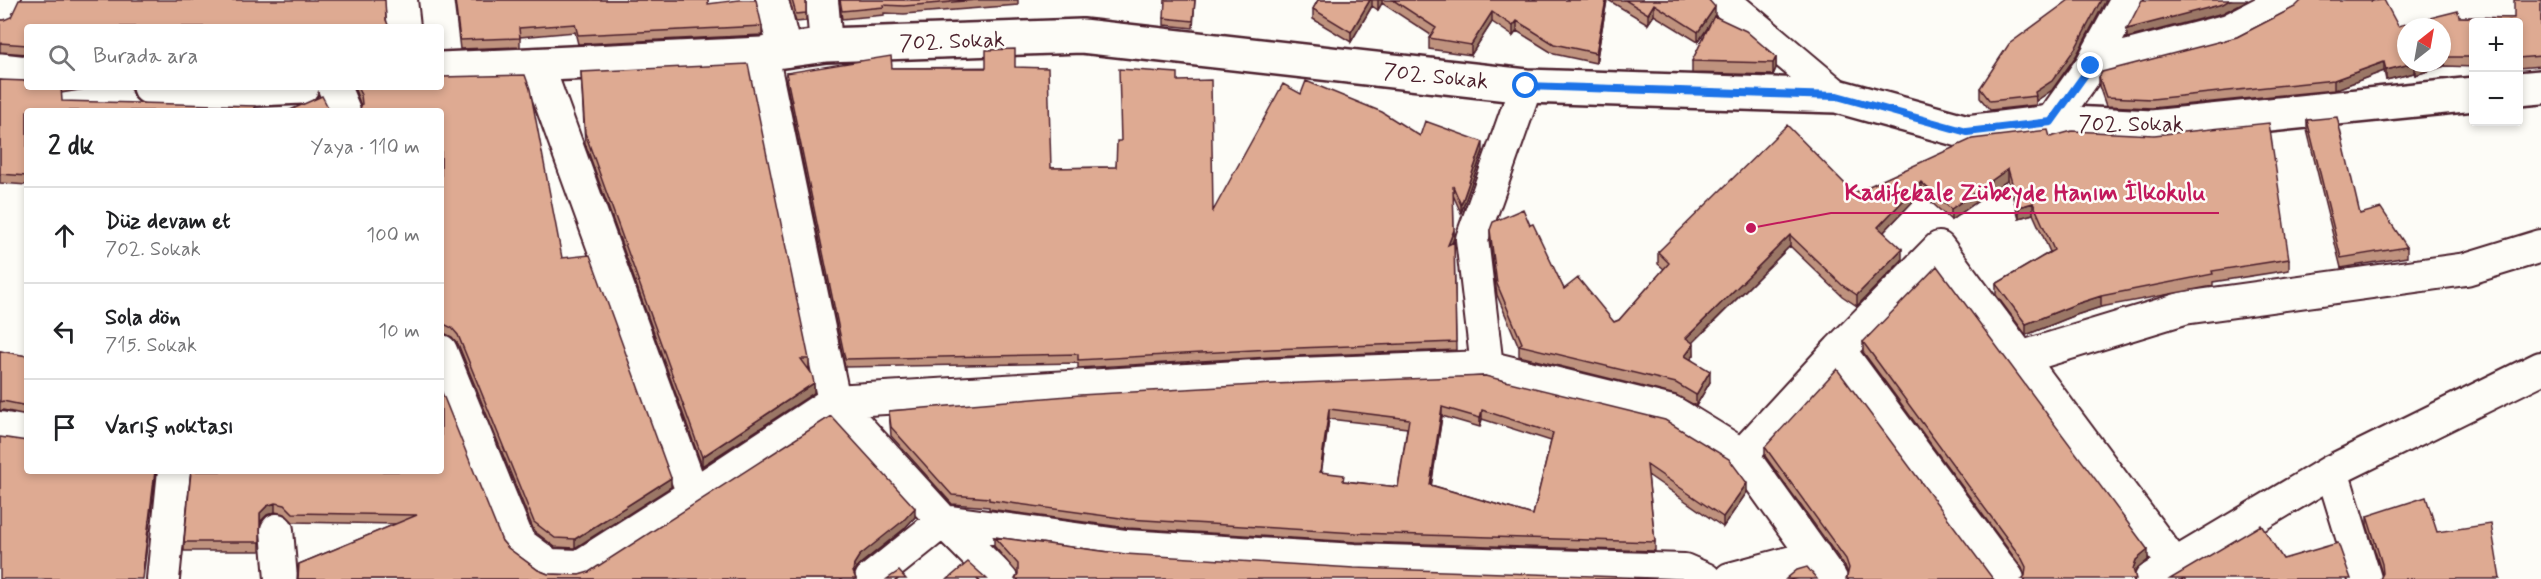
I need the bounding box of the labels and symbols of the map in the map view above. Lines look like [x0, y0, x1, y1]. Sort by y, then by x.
north arrow [2397, 18, 2451, 72]
street label: 702. Sokak [899, 26, 1005, 58]
route end [2077, 52, 2103, 78]
street label: 702. Sokak [1382, 58, 1490, 96]
route start [1512, 72, 1538, 98]
street label: 702. Sokak [2078, 111, 2184, 139]
callout: Kadifekale Zübeyde Hanım İlkokulu [1831, 171, 2219, 213]
text: Kadifekale Zübeyde Hanım İlkokulu [1844, 178, 2206, 209]

